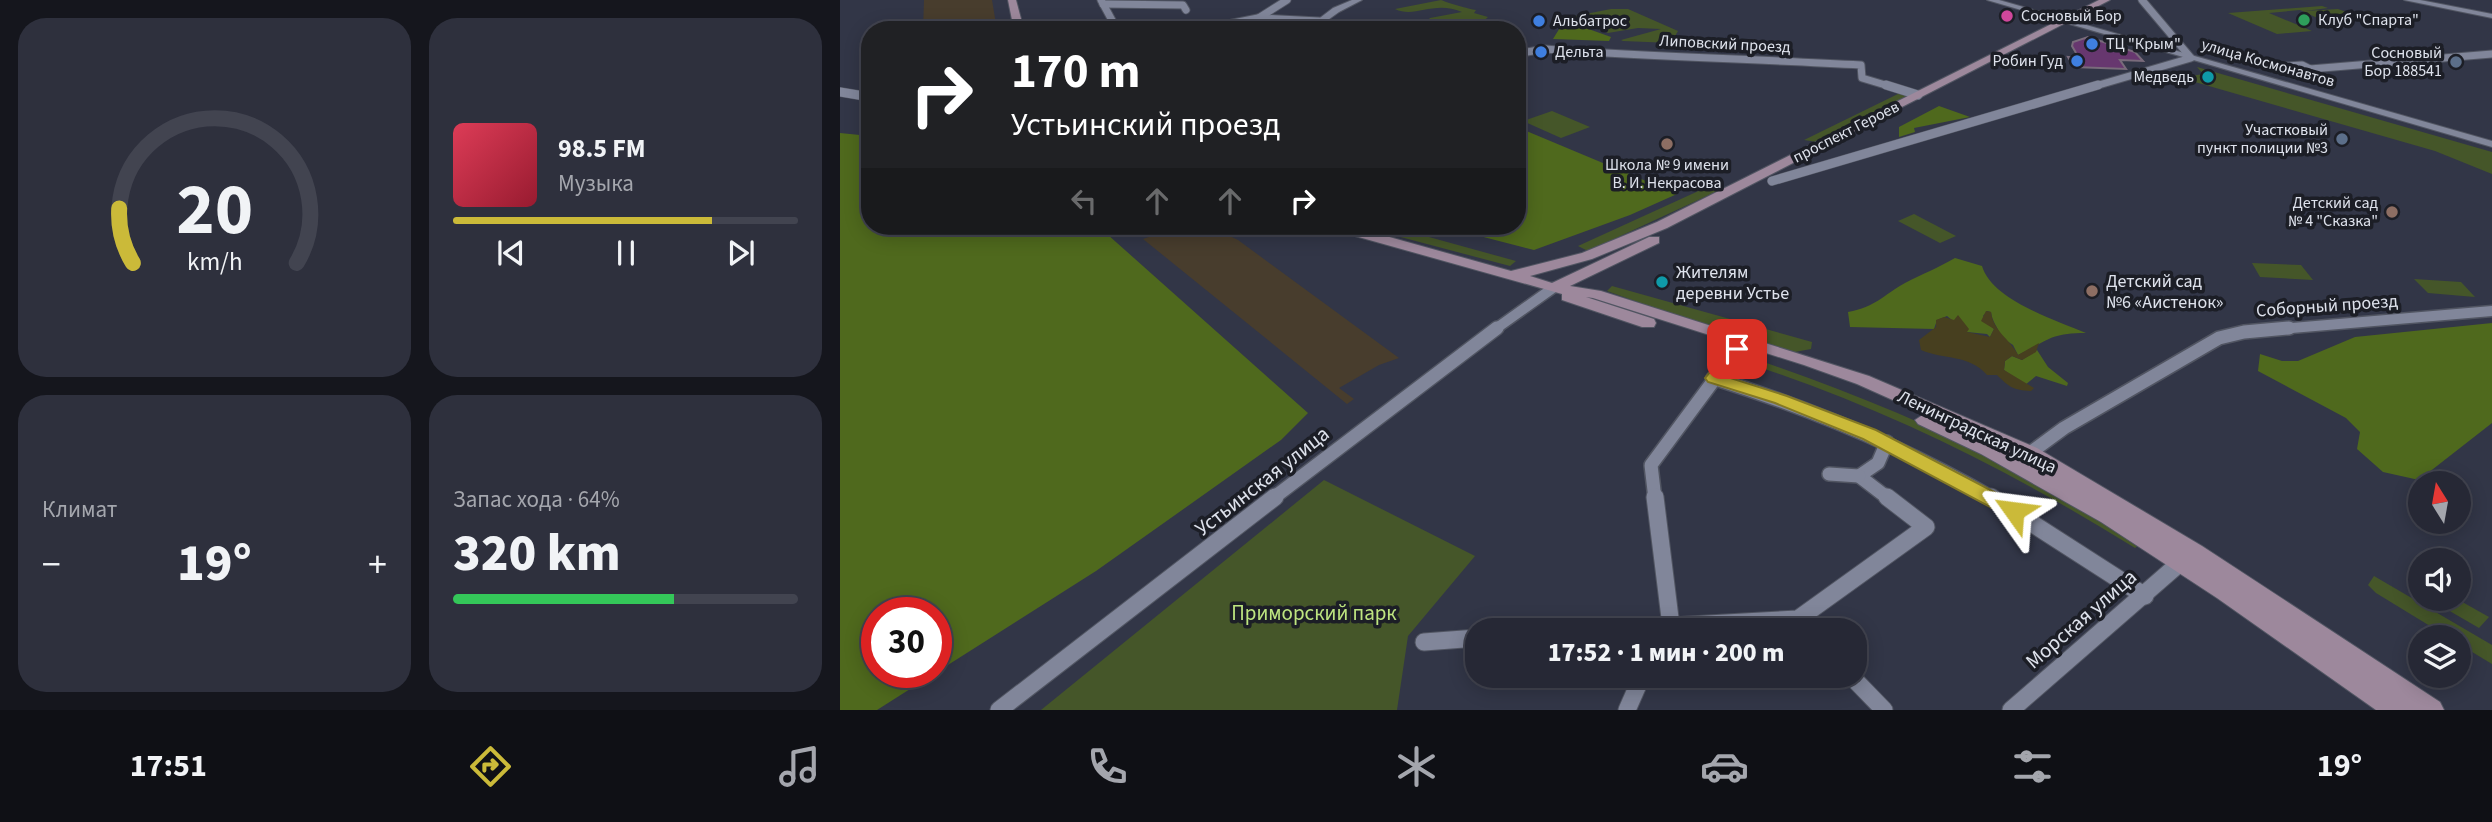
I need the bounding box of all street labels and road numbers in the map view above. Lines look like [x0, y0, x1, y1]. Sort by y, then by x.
street label: Липовский проезд [1659, 30, 1792, 58]
street label: улица Космонавтов [2199, 33, 2337, 93]
street label: проспект Героев [1789, 96, 1903, 168]
street label: Соборный проезд [2255, 289, 2399, 323]
street label: Ленинградская улица [1894, 384, 2060, 480]
street label: Устьинская улица [1188, 419, 1336, 543]
street label: Морская улица [2019, 562, 2143, 676]

